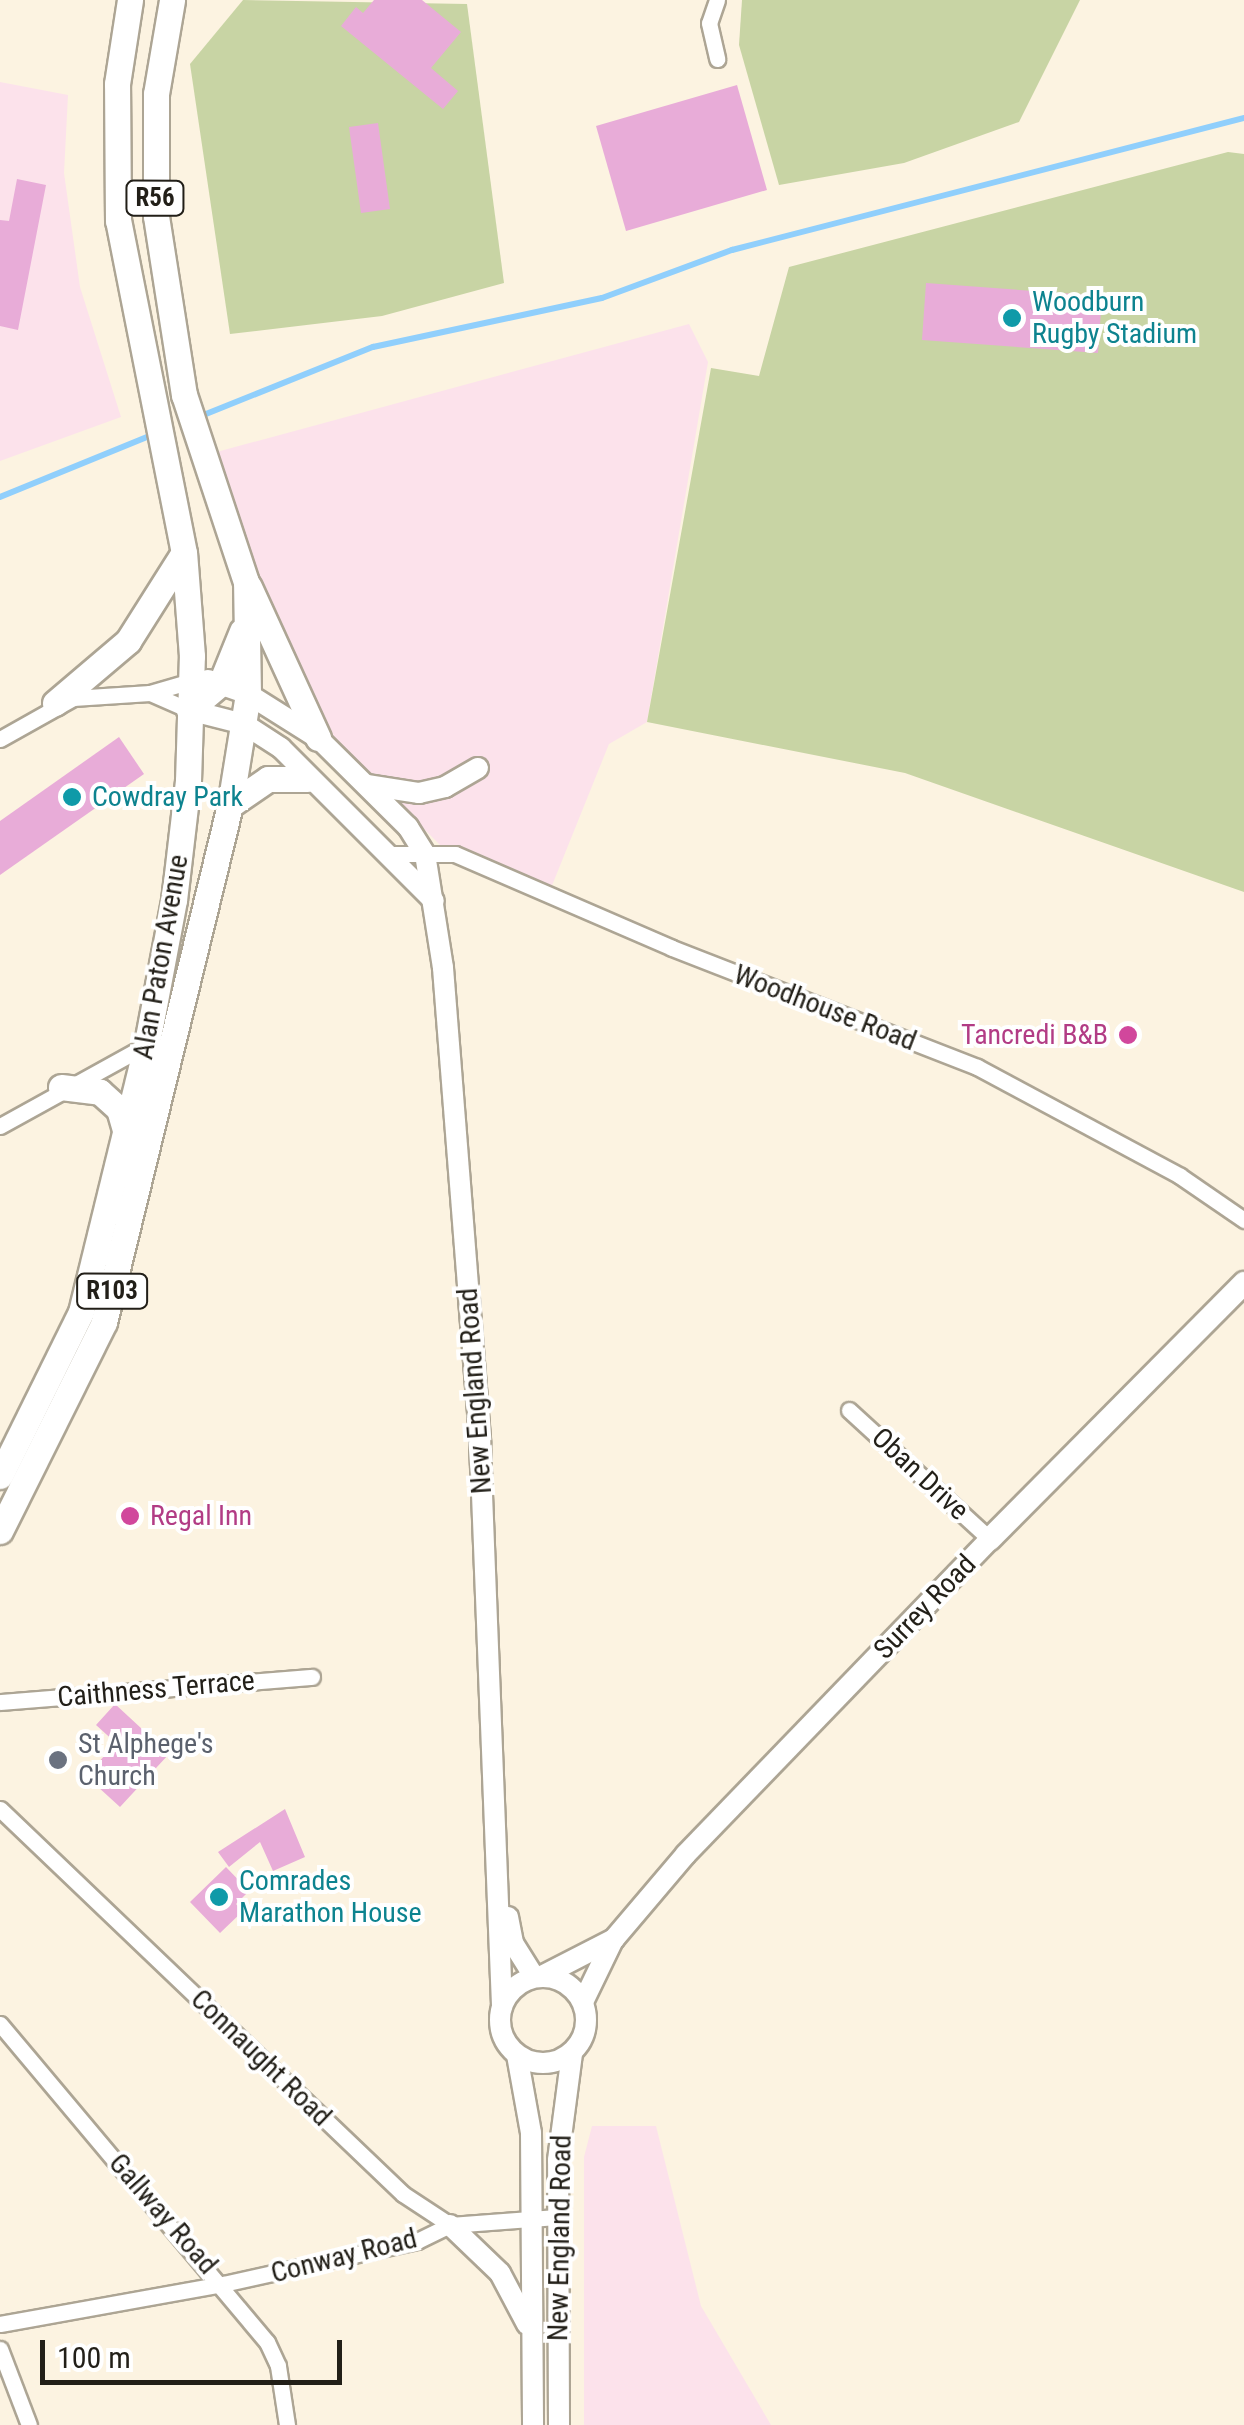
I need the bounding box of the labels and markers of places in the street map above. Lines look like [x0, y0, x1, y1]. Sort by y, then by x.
place label: Woodburn Rugby Stadium [1032, 285, 1197, 351]
marker: Woodburn Rugby Stadium [1001, 307, 1023, 329]
place label: Cowdray Park [92, 780, 243, 814]
marker: Cowdray Park [61, 786, 83, 808]
place label: Tancredi B&B [961, 1018, 1108, 1052]
marker: Tancredi B&B [1117, 1024, 1139, 1046]
place label: Regal Inn [150, 1499, 252, 1533]
marker: Regal Inn [119, 1505, 141, 1527]
place label: St Alphege's Church [78, 1727, 214, 1793]
marker: St Alphege's Church [47, 1749, 69, 1771]
place label: Comrades Marathon House [239, 1864, 422, 1930]
marker: Comrades Marathon House [208, 1886, 230, 1908]

